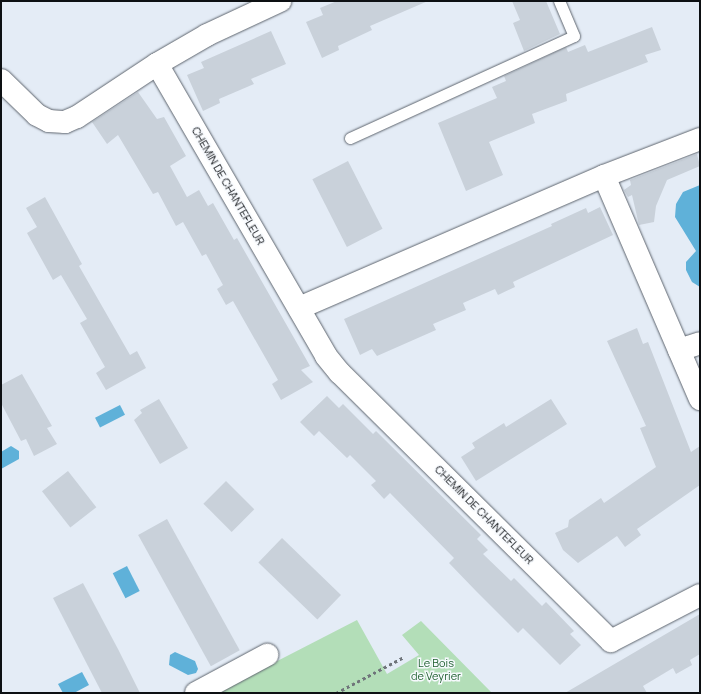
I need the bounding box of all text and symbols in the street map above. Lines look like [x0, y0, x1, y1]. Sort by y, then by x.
street label: CHEMIN DE CHANTEFLEUR [189, 125, 267, 247]
street label: CHEMIN DE CHANTEFLEUR [432, 463, 536, 567]
park label: Le Bois de Veyrier [411, 657, 461, 683]

